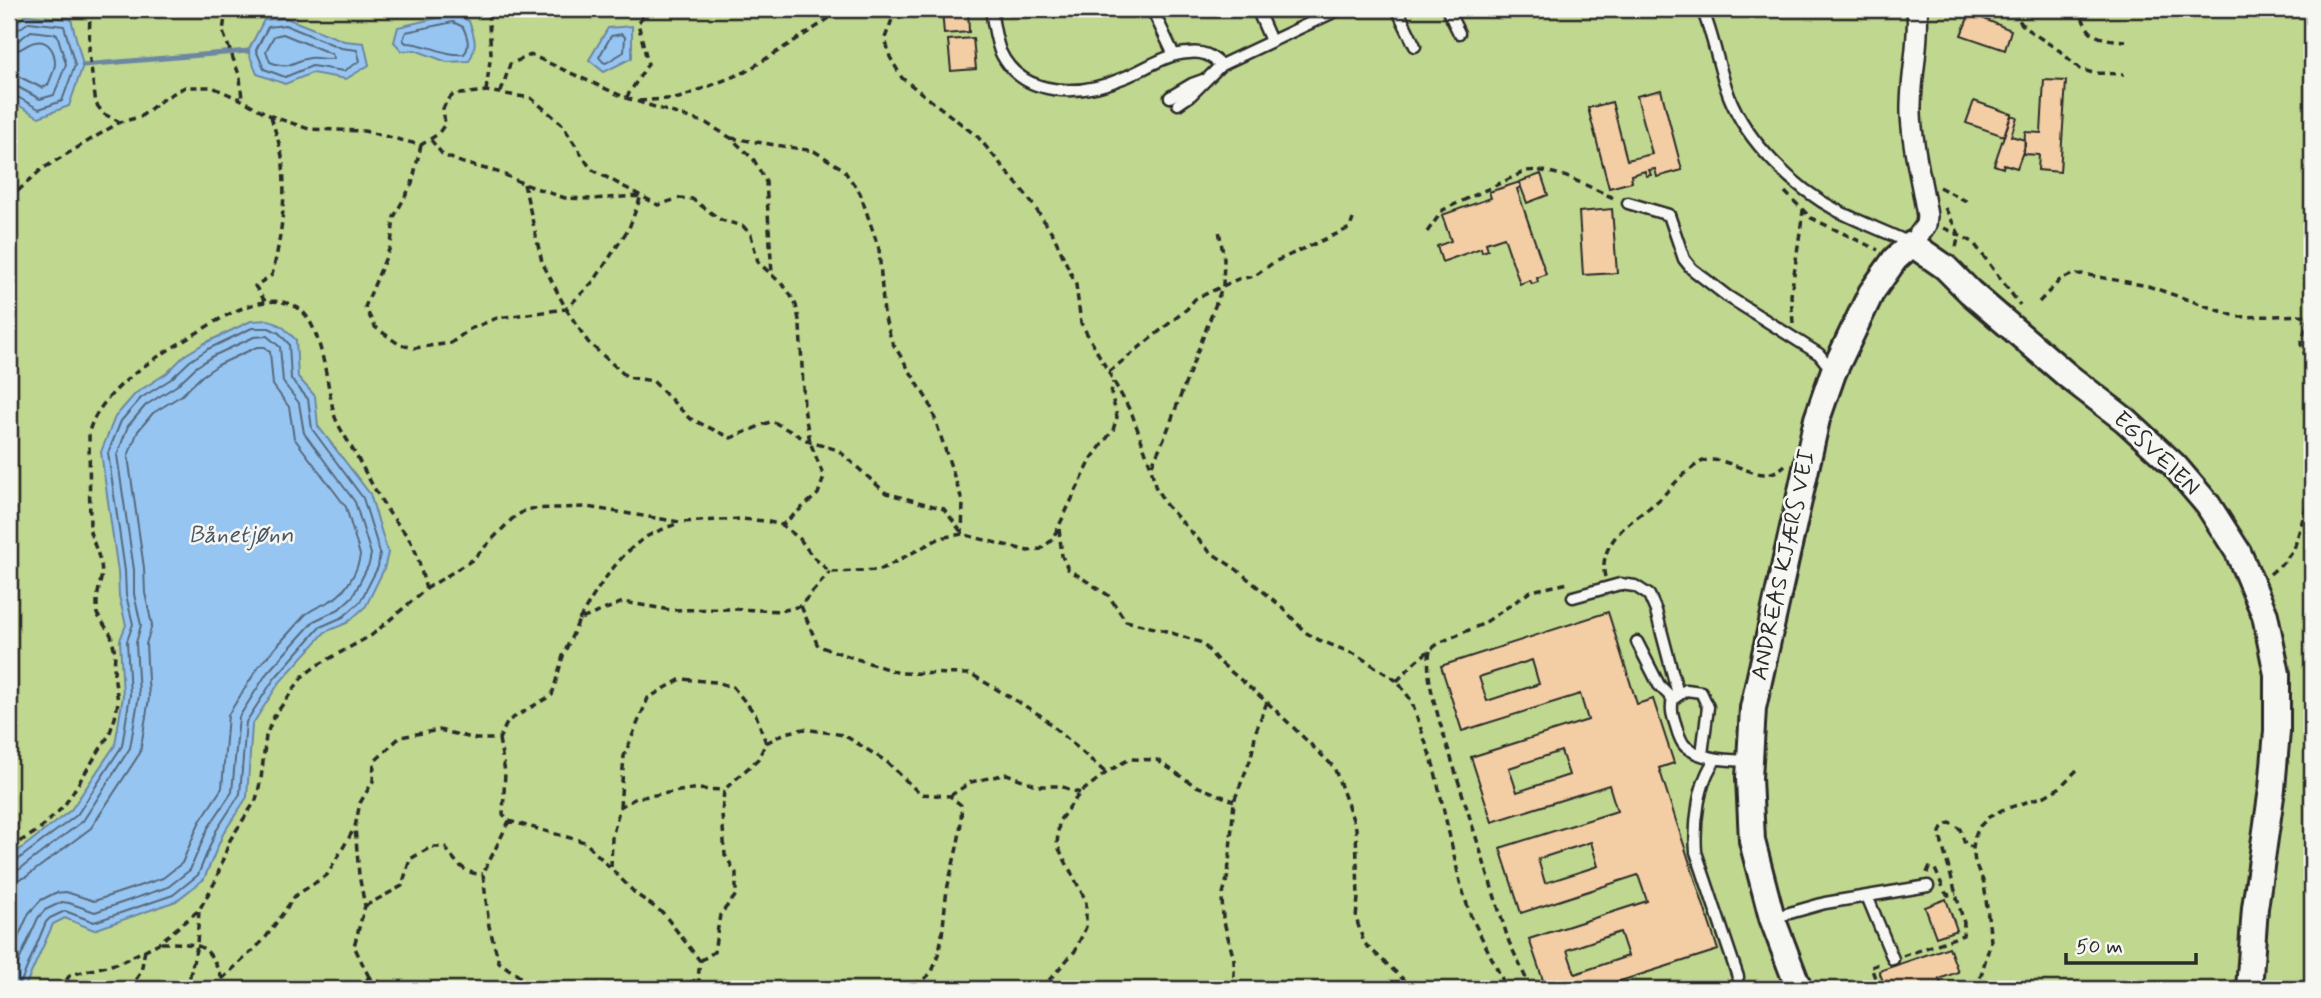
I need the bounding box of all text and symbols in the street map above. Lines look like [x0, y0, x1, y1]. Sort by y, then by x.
street label: EGSVEIEN [2106, 405, 2206, 503]
street label: ANDREAS KJÆRS VEI [1745, 447, 1823, 683]
water label: Bånetjønn [188, 520, 294, 551]
scale bar [2066, 921, 2195, 965]
text: 50 m [2076, 933, 2123, 961]

